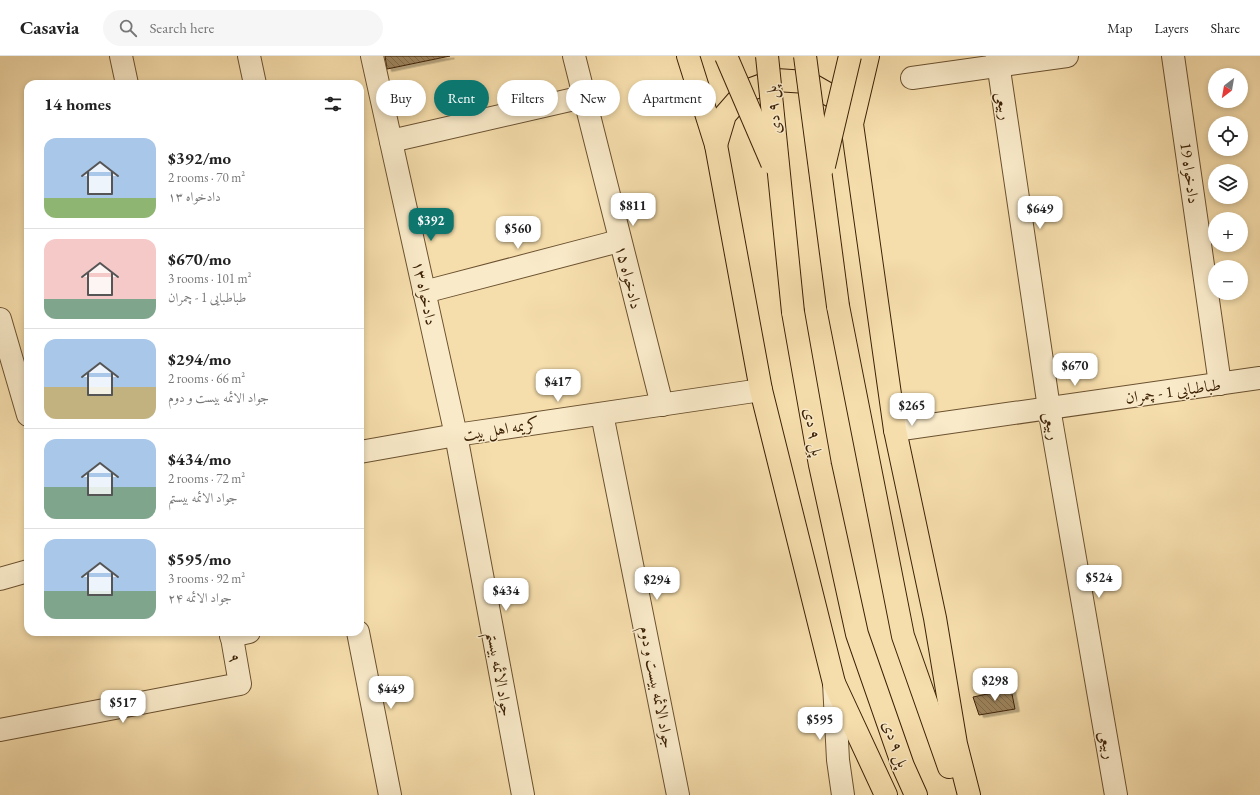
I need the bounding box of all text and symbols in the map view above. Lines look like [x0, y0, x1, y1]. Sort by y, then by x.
search box [103, 10, 383, 46]
text: Casavia [20, 15, 79, 40]
icon: search [117, 17, 139, 39]
text: Search here [149, 18, 214, 37]
text: Map [1107, 19, 1132, 37]
text: Layers [1154, 19, 1189, 37]
text: Share [1211, 19, 1240, 37]
north arrow [1208, 68, 1248, 108]
map controls [1208, 68, 1248, 300]
chip: Buy [376, 80, 426, 116]
chip: Rent [434, 80, 489, 116]
chip: Filters [497, 80, 558, 116]
chip: New [566, 80, 620, 116]
chip: Apartment [628, 80, 716, 116]
street label: پل ۹ دی [760, 84, 787, 135]
street label: ربیعی [991, 90, 1016, 122]
text: 14 homes [44, 93, 111, 115]
icon: filters [322, 93, 344, 115]
button: locate [1208, 116, 1248, 156]
street label: دادخواه 19 [1175, 141, 1205, 205]
text: $392/mo [168, 147, 231, 169]
icon: home [76, 154, 124, 202]
button: layers [1208, 164, 1248, 204]
text: 2 rooms · 70 m² [168, 169, 245, 186]
text: دادخواه ۱۳ [168, 188, 221, 205]
pin: $811 [609, 193, 657, 227]
pin: $649 [1016, 196, 1064, 230]
text: $811 [620, 197, 646, 214]
text: $649 [1027, 200, 1053, 217]
pin: $392 [407, 208, 455, 242]
text: $392 [418, 212, 444, 229]
button: + [1208, 212, 1248, 252]
pin: $560 [494, 216, 542, 250]
text: $560 [505, 220, 531, 237]
street label: دادخواه ۱۵ [611, 243, 647, 311]
text: $670/mo [168, 248, 231, 270]
icon: home [76, 255, 124, 303]
street label: دادخواه ۱۳ [408, 259, 442, 327]
button: − [1208, 260, 1248, 300]
text: 3 rooms · 101 m² [168, 270, 252, 287]
text: طباطبایی 1 - چمران [168, 289, 246, 306]
text: $294/mo [168, 348, 231, 370]
pin: $670 [1051, 353, 1099, 387]
icon: home [76, 355, 124, 403]
text: $670 [1062, 357, 1088, 374]
pin: $417 [534, 369, 582, 403]
text: 2 rooms · 66 m² [168, 370, 245, 387]
text: $417 [545, 373, 571, 390]
street label: طباطبایی 1 - چمران [1124, 374, 1222, 408]
text: جواد الائمه بیست و دوم [168, 389, 269, 406]
pin: $265 [888, 393, 936, 427]
text: $265 [899, 397, 925, 414]
street label: پل ۹ دی [798, 406, 829, 459]
street label: ربیعی [1038, 410, 1065, 442]
street label: کریمه اهل بیت [461, 413, 541, 446]
text: $434/mo [168, 448, 231, 470]
icon: home [76, 455, 124, 503]
text: 2 rooms · 72 m² [168, 470, 245, 487]
text: جواد الائمه بیستم [168, 489, 238, 506]
text: $595/mo [168, 548, 231, 570]
icon: home [76, 555, 124, 603]
pin: $524 [1075, 565, 1123, 599]
pin: $294 [633, 567, 681, 601]
text: $524 [1086, 569, 1112, 586]
text: 3 rooms · 92 m² [168, 570, 245, 587]
text: $294 [644, 571, 670, 588]
pin: $434 [482, 578, 530, 612]
text: $434 [493, 582, 519, 599]
text: جواد الائمه ۲۴ [168, 589, 232, 606]
street label: جواد الائمه بیست و دوم [631, 624, 679, 751]
street label: جواد الائمه بیستم [476, 630, 518, 719]
street label: ۹ [224, 651, 246, 665]
pin: $298 [971, 668, 1019, 702]
text: $298 [982, 672, 1008, 689]
pin: $449 [367, 676, 415, 710]
text: $449 [378, 680, 404, 697]
pin: $517 [99, 690, 147, 724]
text: $517 [110, 694, 136, 711]
pin: $595 [796, 707, 844, 741]
text: $595 [807, 711, 833, 728]
street label: پل ۹ دی [877, 718, 914, 772]
street label: ربیعی [1094, 729, 1121, 761]

